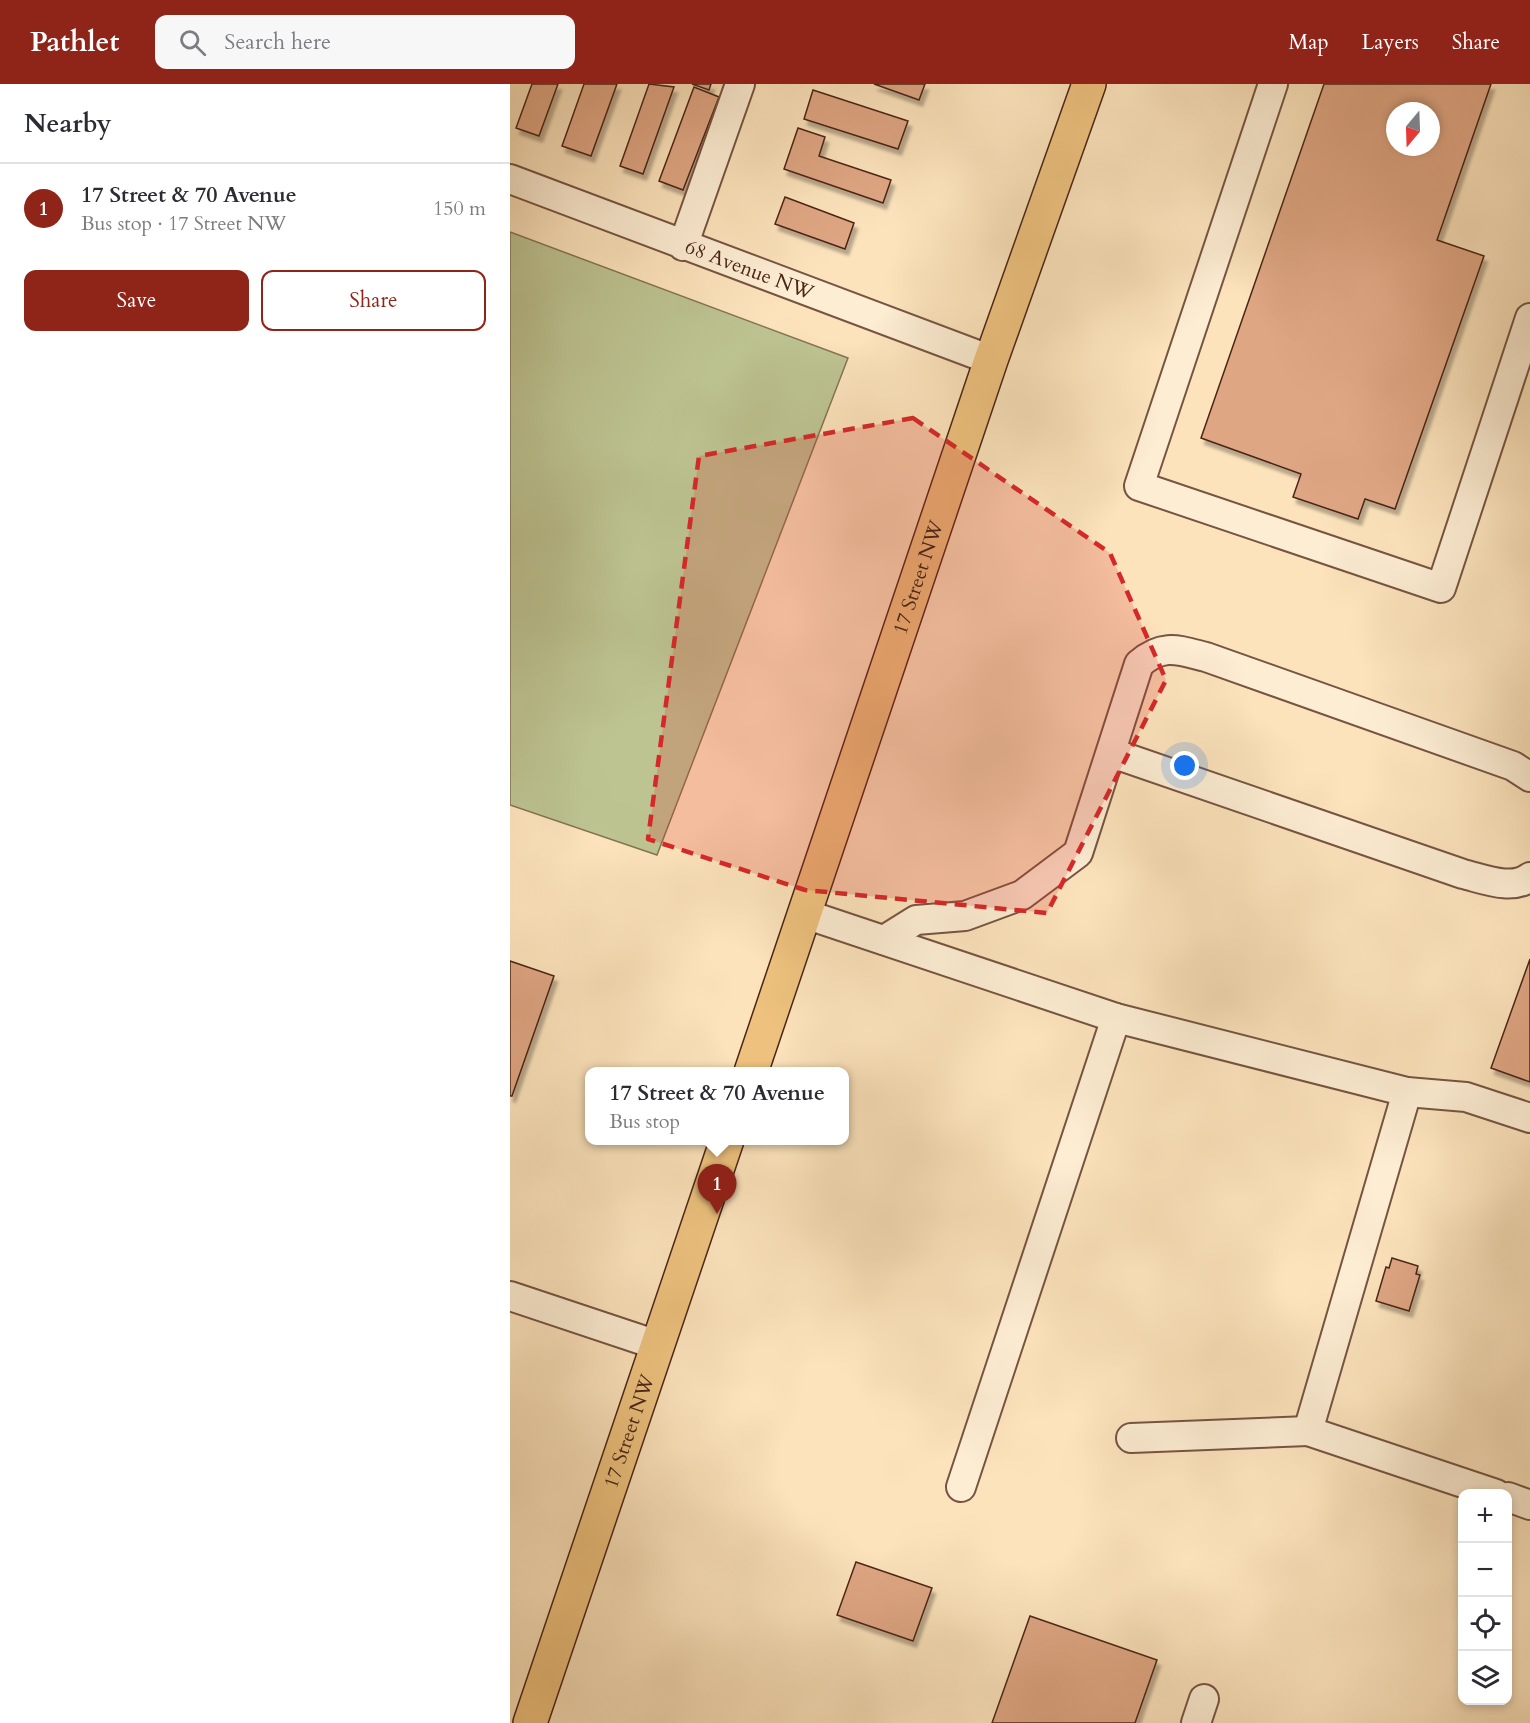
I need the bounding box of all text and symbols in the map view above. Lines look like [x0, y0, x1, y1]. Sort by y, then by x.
search box [155, 15, 575, 69]
text: Pathlet [30, 23, 119, 61]
icon: search [176, 26, 209, 59]
text: Search here [224, 27, 331, 57]
text: Map [1289, 28, 1329, 57]
text: Layers [1362, 28, 1419, 57]
text: Share [1452, 28, 1500, 57]
north arrow [1386, 102, 1440, 156]
text: Nearby [24, 106, 112, 141]
text: 17 Street & 70 Avenue [81, 180, 297, 210]
text: 1 [38, 195, 49, 222]
text: 150 m [433, 195, 486, 222]
text: Bus stop · 17 Street NW [81, 210, 286, 237]
street label: 68 Avenue NW [681, 233, 818, 306]
button: Save [24, 270, 249, 331]
button: Share [261, 270, 486, 331]
street label: 17 Street NW [886, 516, 950, 638]
your location [1170, 751, 1199, 780]
popup [585, 1067, 849, 1145]
text: 17 Street & 70 Avenue [609, 1078, 825, 1108]
text: Bus stop [609, 1108, 680, 1135]
pin: 1 [698, 1164, 736, 1214]
street label: 17 Street NW [597, 1370, 661, 1492]
map controls [1458, 1489, 1512, 1705]
button: + [1458, 1489, 1512, 1543]
button: − [1458, 1543, 1512, 1597]
button: locate [1458, 1597, 1512, 1651]
button: layers [1458, 1651, 1512, 1705]

